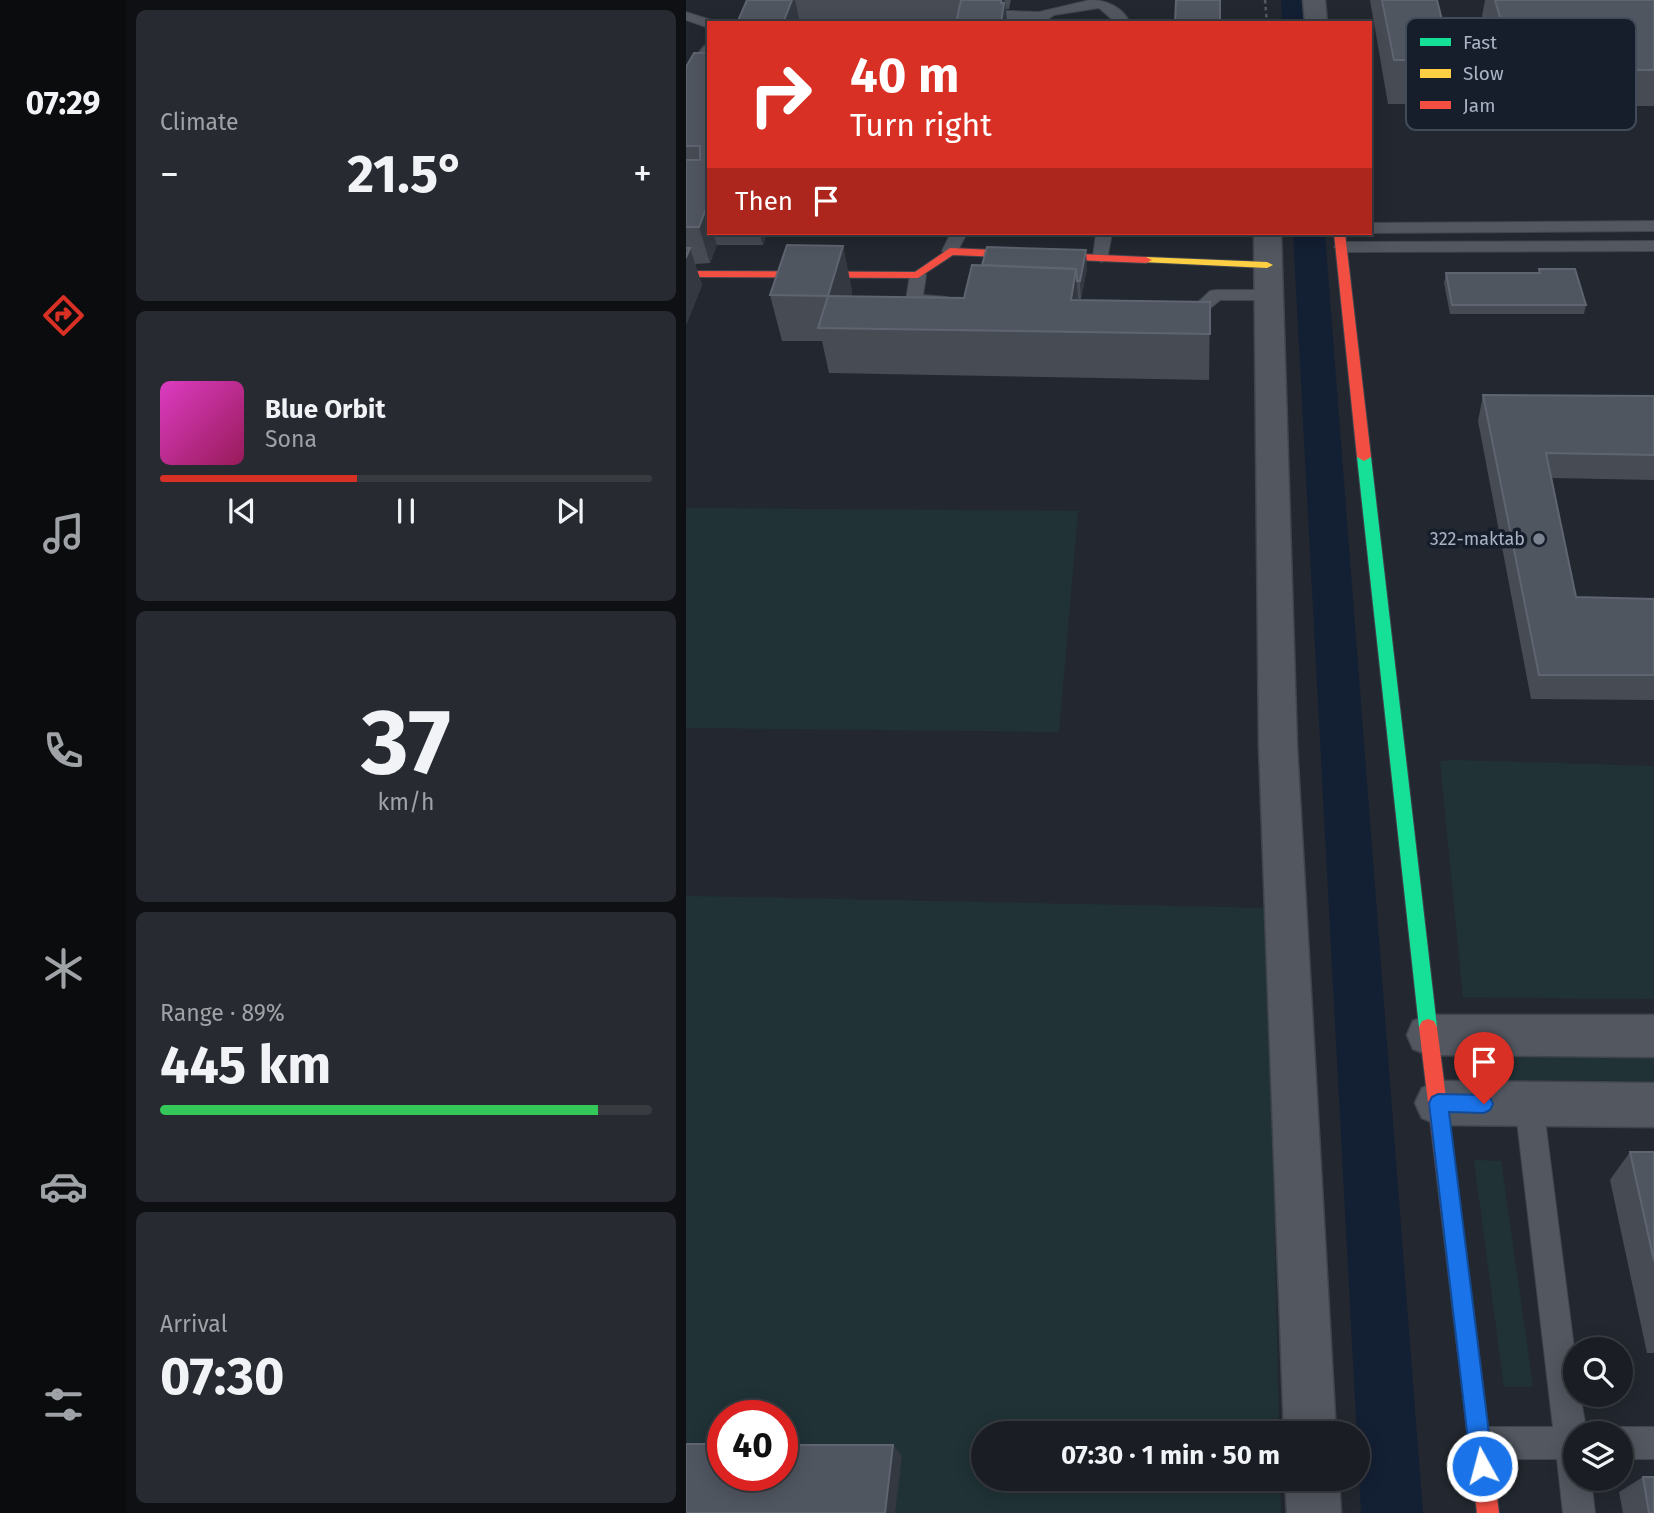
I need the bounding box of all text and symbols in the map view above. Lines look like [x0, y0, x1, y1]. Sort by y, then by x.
legend [1406, 18, 1636, 130]
text: Fast [1463, 31, 1497, 54]
text: 40 m [850, 46, 959, 105]
icon: right [735, 49, 826, 140]
text: Slow [1463, 62, 1504, 85]
text: 07:29 [26, 84, 100, 122]
text: Jam [1463, 94, 1495, 117]
text: Turn right [850, 106, 992, 144]
text: Climate [160, 108, 239, 136]
text: 21.5° [347, 143, 465, 206]
text: − [160, 151, 179, 197]
text: + [633, 151, 652, 197]
icon: arrive [807, 182, 845, 220]
text: Then [735, 186, 793, 217]
icon: directions [39, 291, 88, 340]
text: Blue Orbit [265, 394, 385, 425]
text: Sona [265, 425, 317, 453]
icon: previous [223, 492, 261, 530]
icon: pause [387, 492, 425, 530]
icon: next [551, 492, 589, 530]
icon: music [39, 509, 88, 558]
place label: 322-maktab [1430, 528, 1525, 550]
marker: 322-maktab [1531, 531, 1547, 547]
text: 37 [361, 688, 451, 797]
icon: phone [39, 726, 88, 775]
text: km/h [378, 788, 434, 816]
icon: climate [39, 944, 88, 993]
text: Range · 89% [160, 999, 285, 1027]
pin [1454, 1032, 1514, 1104]
text: 445 km [160, 1034, 331, 1097]
icon: arrive [1465, 1043, 1503, 1081]
icon: car [39, 1162, 88, 1211]
text: Arrival [160, 1310, 227, 1338]
map controls [1563, 1337, 1633, 1491]
button: search [1563, 1337, 1633, 1407]
text: 07:30 [160, 1345, 285, 1408]
icon: filters [39, 1380, 88, 1429]
speed limit sign: 40 [707, 1400, 798, 1491]
button: layers [1563, 1421, 1633, 1491]
position arrow [1445, 1429, 1519, 1503]
text: 07:30 · 1 min · 50 m [1061, 1440, 1280, 1471]

